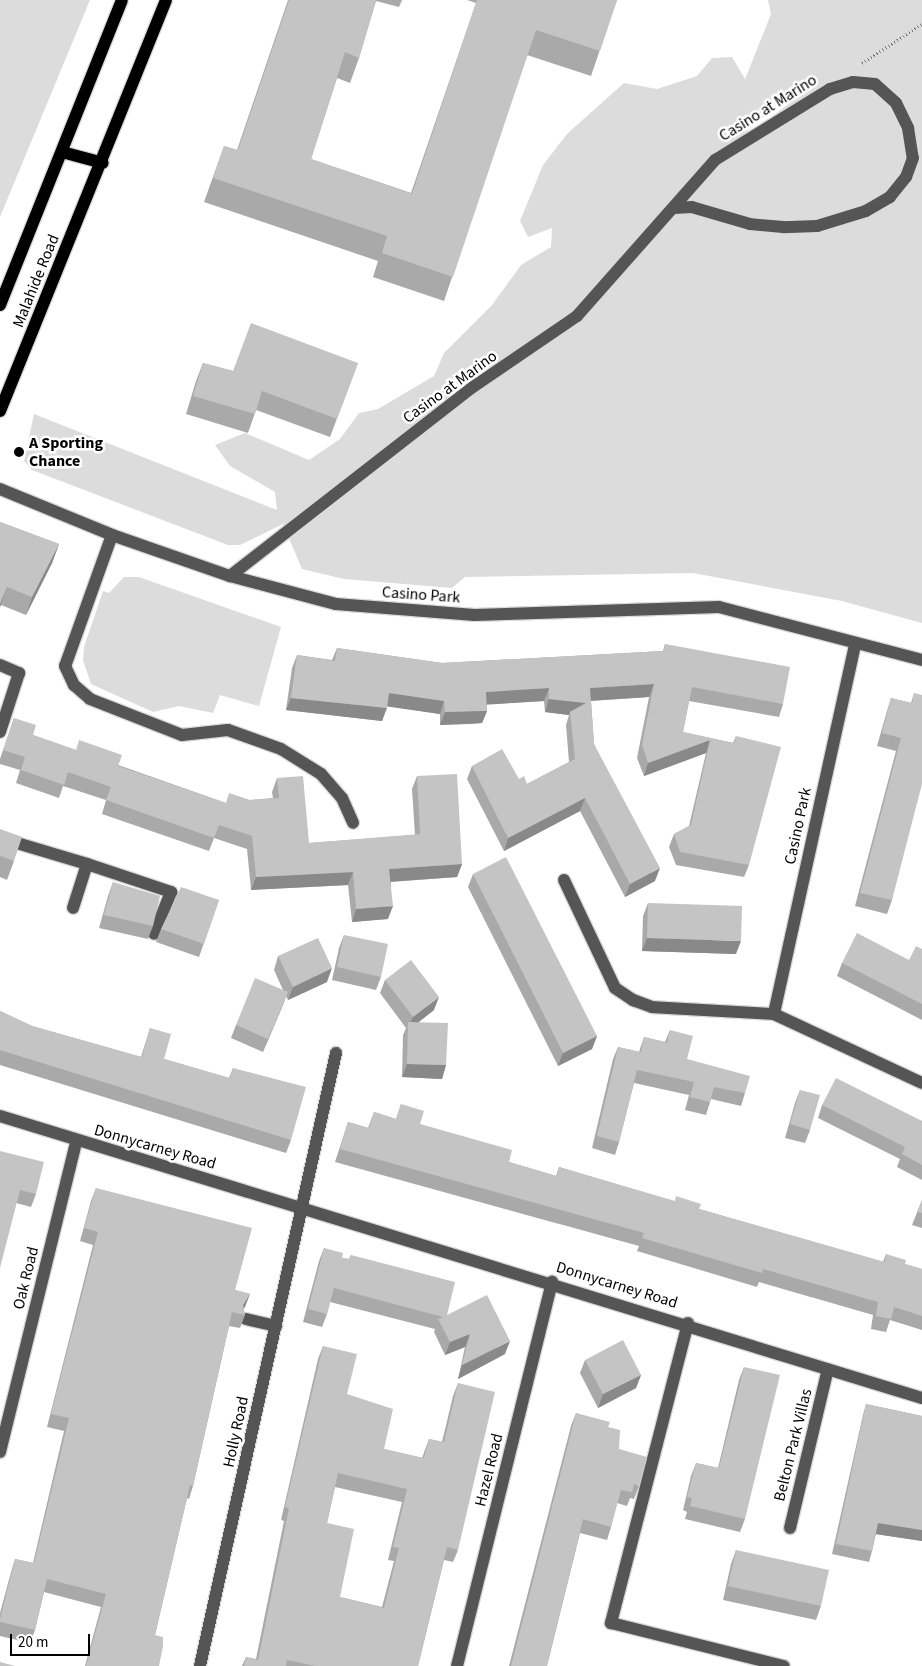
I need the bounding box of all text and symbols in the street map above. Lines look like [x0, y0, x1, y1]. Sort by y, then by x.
street label: Casino at Marino [716, 70, 820, 146]
street label: Malahide Road [9, 232, 63, 330]
street label: Casino at Marino [399, 346, 501, 428]
place label: A Sporting Chance [29, 433, 103, 471]
marker: A Sporting Chance [13, 446, 25, 458]
street label: Casino Park [381, 583, 461, 607]
street label: Casino Park [780, 786, 816, 866]
street label: Donnycarney Road [92, 1120, 218, 1174]
street label: Oak Road [9, 1245, 43, 1311]
street label: Donnycarney Road [554, 1257, 680, 1313]
street label: Belton Park Villas [770, 1387, 816, 1503]
street label: Holly Road [219, 1395, 253, 1469]
street label: Hazel Road [471, 1431, 507, 1509]
scale bar [12, 1624, 92, 1656]
text: 20 m [18, 1632, 48, 1653]

